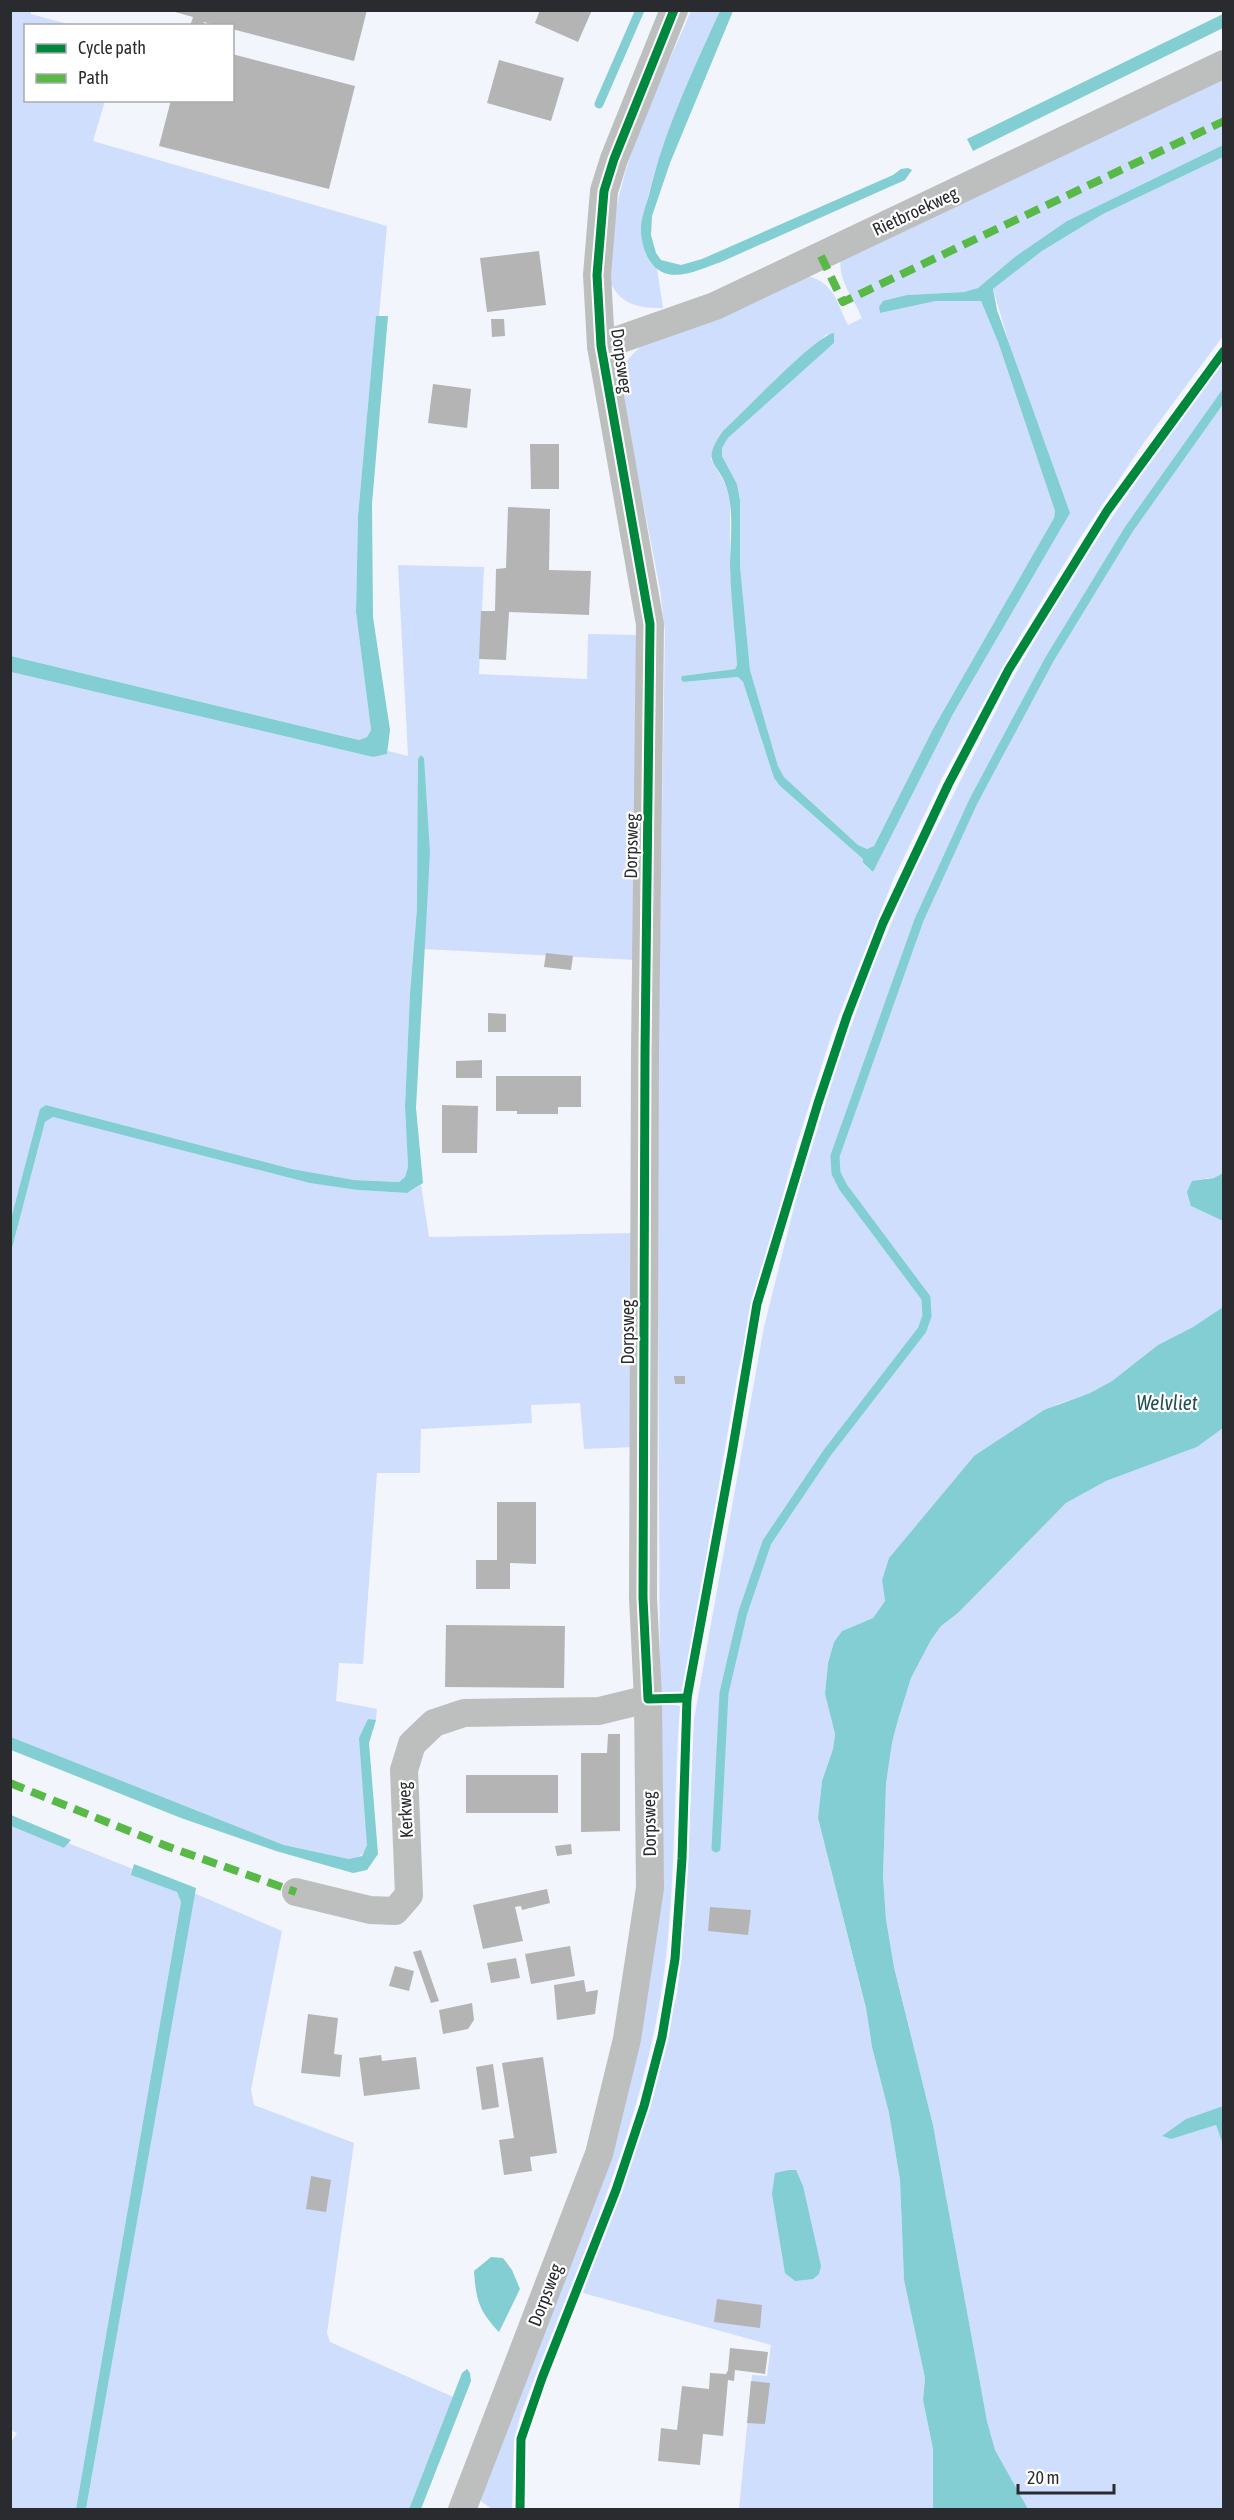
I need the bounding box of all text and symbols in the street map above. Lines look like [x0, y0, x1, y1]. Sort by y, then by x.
legend [24, 24, 234, 102]
text: Cycle path [78, 37, 146, 58]
text: Path [78, 67, 109, 88]
street label: Rietbroekweg [869, 182, 961, 240]
street label: Dorpsweg [607, 327, 637, 395]
street label: Dorpsweg [620, 813, 642, 879]
street label: Dorpsweg [617, 1299, 638, 1365]
water label: Welvliet [1136, 1391, 1198, 1414]
street label: Kerkweg [393, 1781, 417, 1839]
street label: Dorpsweg [638, 1791, 660, 1857]
street label: Dorpsweg [524, 2261, 567, 2329]
scale bar [1018, 2457, 1114, 2495]
text: 20 m [1027, 2467, 1059, 2488]

